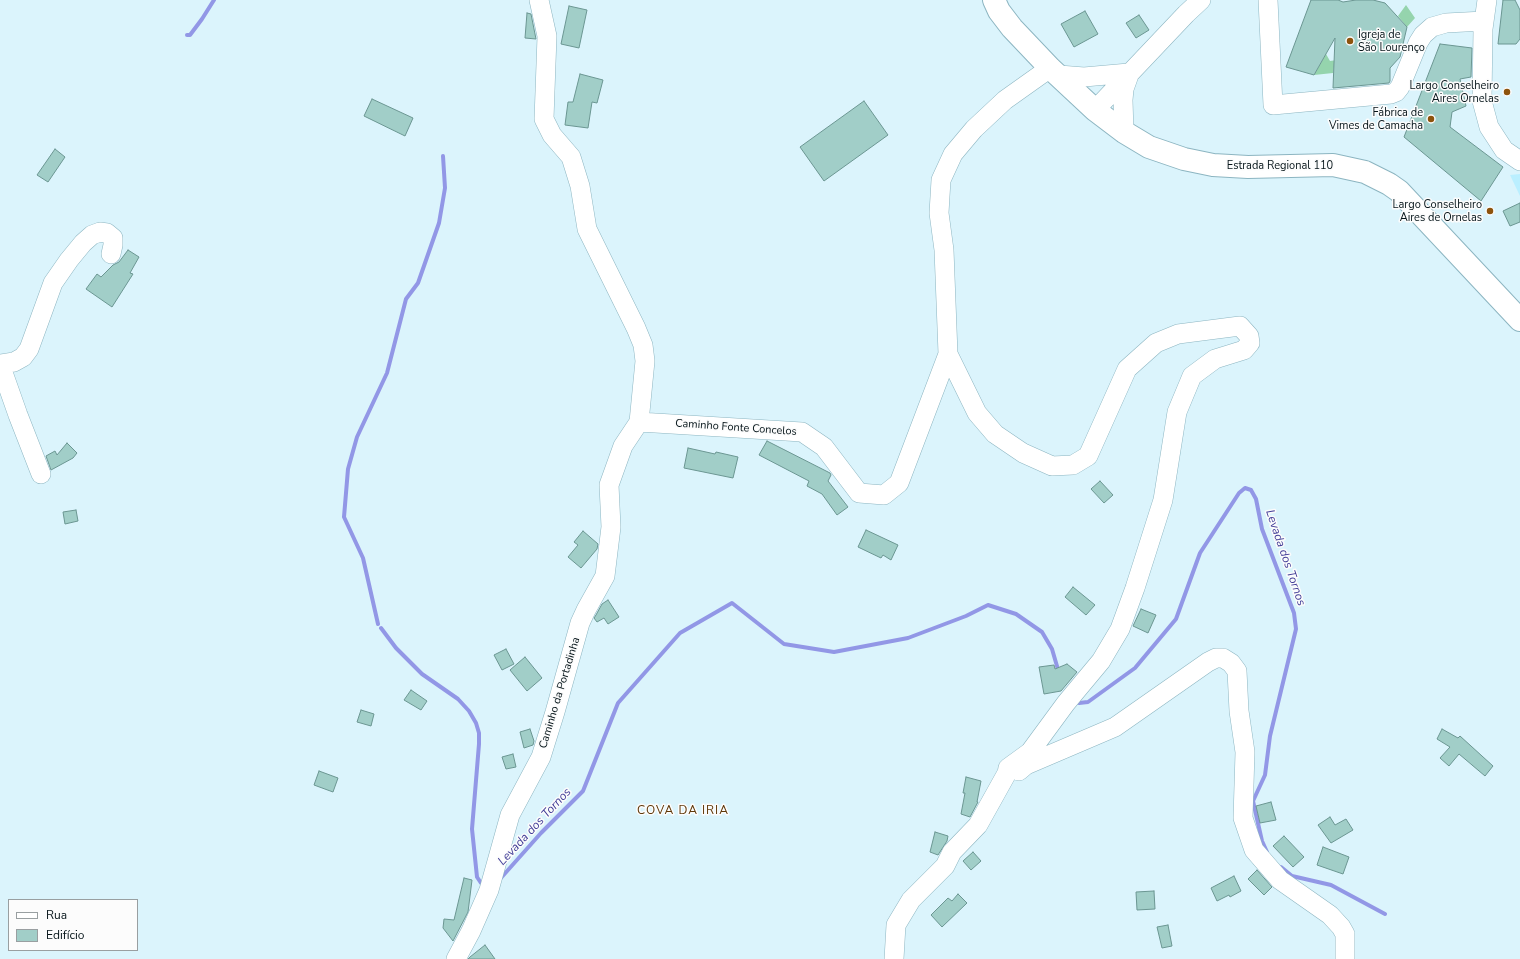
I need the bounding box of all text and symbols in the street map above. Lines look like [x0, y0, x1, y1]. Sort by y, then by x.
place label: Igreja de São Lourenço [1358, 28, 1425, 54]
marker: Igreja de São Lourenço [1345, 36, 1355, 46]
place label: Largo Conselheiro Aires Ornelas [1410, 79, 1499, 105]
marker: Largo Conselheiro Aires Ornelas [1502, 87, 1512, 97]
place label: Fábrica de Vimes de Camacha [1329, 106, 1423, 132]
marker: Fábrica de Vimes de Camacha [1426, 114, 1436, 124]
street label: Estrada Regional 110 [1227, 159, 1333, 173]
place label: Largo Conselheiro Aires de Ornelas [1393, 198, 1482, 224]
marker: Largo Conselheiro Aires de Ornelas [1485, 206, 1495, 216]
street label: Caminho Fonte Concelos [675, 417, 797, 439]
water label: Levada dos Tornos [1262, 508, 1308, 608]
street label: Caminho da Portadinha [537, 636, 583, 750]
water label: Levada dos Tornos [495, 785, 575, 869]
district label: COVA DA IRIA [637, 804, 729, 818]
legend [8, 899, 138, 951]
text: Rua [46, 907, 67, 923]
text: Edifício [46, 927, 85, 943]

